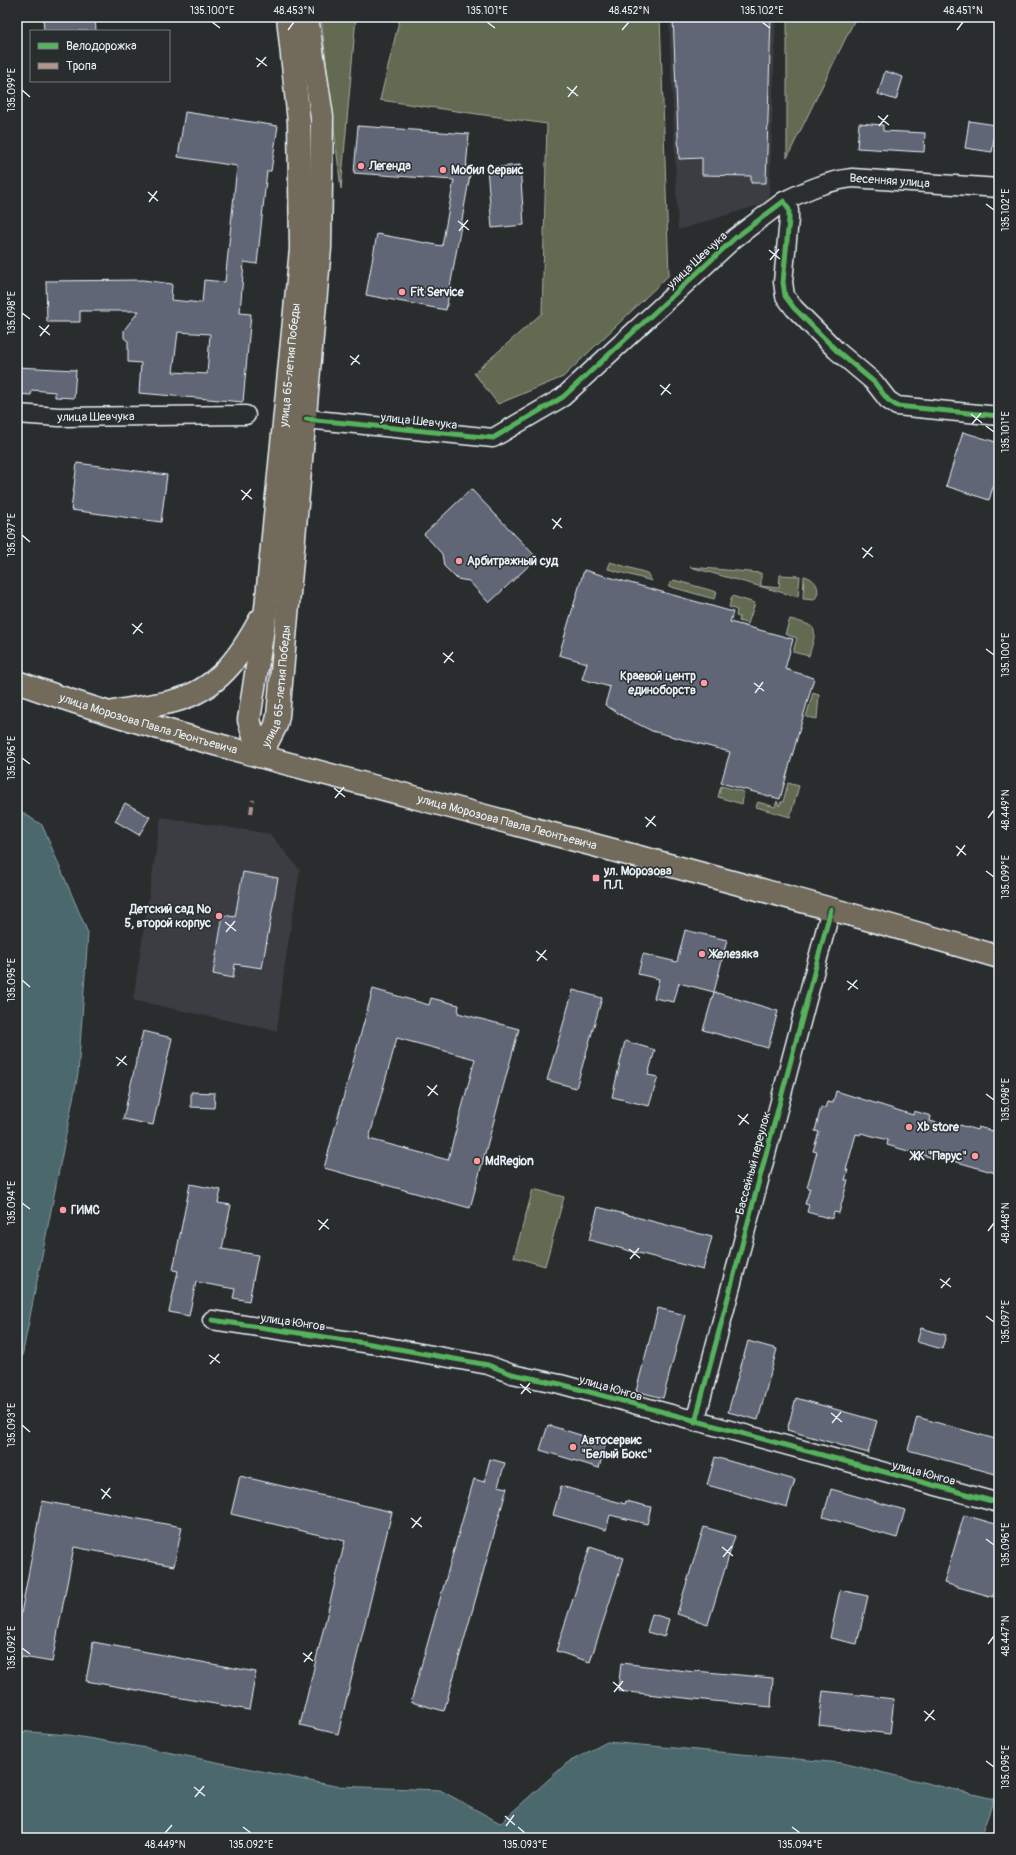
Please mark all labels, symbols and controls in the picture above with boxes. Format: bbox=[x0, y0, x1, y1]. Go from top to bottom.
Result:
text: 135.100°E bbox=[190, 5, 234, 17]
text: 48.453°N bbox=[274, 5, 315, 17]
text: 135.101°E bbox=[466, 5, 508, 17]
text: 48.452°N bbox=[609, 5, 650, 17]
text: 135.102°E bbox=[740, 5, 784, 17]
text: 48.451°N bbox=[943, 5, 983, 17]
legend bbox=[30, 30, 170, 82]
text: Велодорожка bbox=[66, 39, 137, 54]
text: Тропа bbox=[66, 59, 97, 74]
text: 135.099°E bbox=[6, 68, 18, 112]
place label: Легенда bbox=[368, 159, 411, 174]
marker: Легенда bbox=[356, 161, 366, 171]
place label: Мобил Сервис bbox=[451, 163, 524, 178]
marker: Мобил Сервис bbox=[438, 165, 448, 175]
street label: Весенняя улица bbox=[849, 171, 931, 191]
text: 135.102°E bbox=[1000, 188, 1012, 232]
street label: улица Шевчука bbox=[663, 228, 731, 293]
place label: Fit Service bbox=[410, 285, 465, 300]
marker: Fit Service bbox=[397, 287, 407, 297]
text: 135.098°E bbox=[6, 291, 18, 335]
street label: улица 65-летия Победы bbox=[277, 302, 304, 429]
street label: улица Шевчука bbox=[56, 409, 135, 425]
street label: улица Шевчука bbox=[379, 410, 458, 433]
text: 135.101°E bbox=[1000, 411, 1012, 453]
text: 135.097°E bbox=[6, 513, 18, 557]
place label: Арбитражный суд bbox=[467, 554, 559, 569]
marker: Арбитражный суд bbox=[454, 556, 464, 566]
street label: улица 65-летия Победы bbox=[258, 624, 294, 751]
text: 135.100°E bbox=[1000, 633, 1012, 677]
place label: Краевой центр единоборств bbox=[620, 669, 696, 698]
marker: Краевой центр единоборств bbox=[699, 678, 709, 688]
street label: улица Морозова Павла Леонтьевича bbox=[56, 690, 239, 758]
text: 135.096°E bbox=[6, 736, 18, 780]
text: 48.449°N bbox=[1000, 789, 1012, 830]
street label: улица Морозова Павла Леонтьевича bbox=[415, 791, 599, 854]
text: 135.099°E bbox=[1000, 855, 1012, 899]
place label: ул. Морозова П.Л. bbox=[603, 864, 672, 893]
marker: ул. Морозова П.Л. bbox=[591, 873, 601, 883]
place label: Детский сад № 5, второй корпус bbox=[124, 902, 211, 931]
marker: Детский сад № 5, второй корпус bbox=[214, 911, 224, 921]
place label: Железяка bbox=[708, 947, 759, 962]
marker: Железяка bbox=[697, 949, 707, 959]
text: 135.095°E bbox=[6, 958, 18, 1002]
text: 135.098°E bbox=[1000, 1078, 1012, 1122]
street label: Бассейный переулок bbox=[732, 1110, 774, 1216]
place label: Xb store bbox=[917, 1120, 960, 1135]
marker: Xb store bbox=[904, 1122, 914, 1132]
place label: ЖК "Парус" bbox=[909, 1149, 967, 1164]
marker: ЖК "Парус" bbox=[970, 1151, 980, 1161]
place label: MdRegion bbox=[485, 1154, 534, 1169]
marker: MdRegion bbox=[472, 1156, 482, 1166]
text: 135.094°E bbox=[6, 1181, 18, 1225]
text: 48.448°N bbox=[1000, 1202, 1012, 1243]
place label: ГИМС bbox=[71, 1203, 101, 1218]
marker: ГИМС bbox=[58, 1205, 68, 1215]
text: 135.097°E bbox=[1000, 1300, 1012, 1344]
street label: улица Юнгов bbox=[259, 1310, 326, 1334]
street label: улица Юнгов bbox=[576, 1372, 644, 1405]
text: 135.093°E bbox=[6, 1403, 18, 1447]
place label: Автосервис "Белый Бокс" bbox=[581, 1433, 652, 1462]
marker: Автосервис "Белый Бокс" bbox=[568, 1442, 578, 1452]
street label: улица Юнгов bbox=[889, 1458, 957, 1489]
text: 135.096°E bbox=[1000, 1523, 1012, 1567]
text: 48.447°N bbox=[1000, 1615, 1012, 1657]
text: 135.092°E bbox=[6, 1626, 18, 1670]
text: 135.095°E bbox=[1000, 1745, 1012, 1789]
text: 48.449°N bbox=[145, 1839, 186, 1851]
text: 135.092°E bbox=[229, 1839, 273, 1851]
text: 135.093°E bbox=[503, 1839, 547, 1851]
text: 135.094°E bbox=[778, 1839, 822, 1851]

